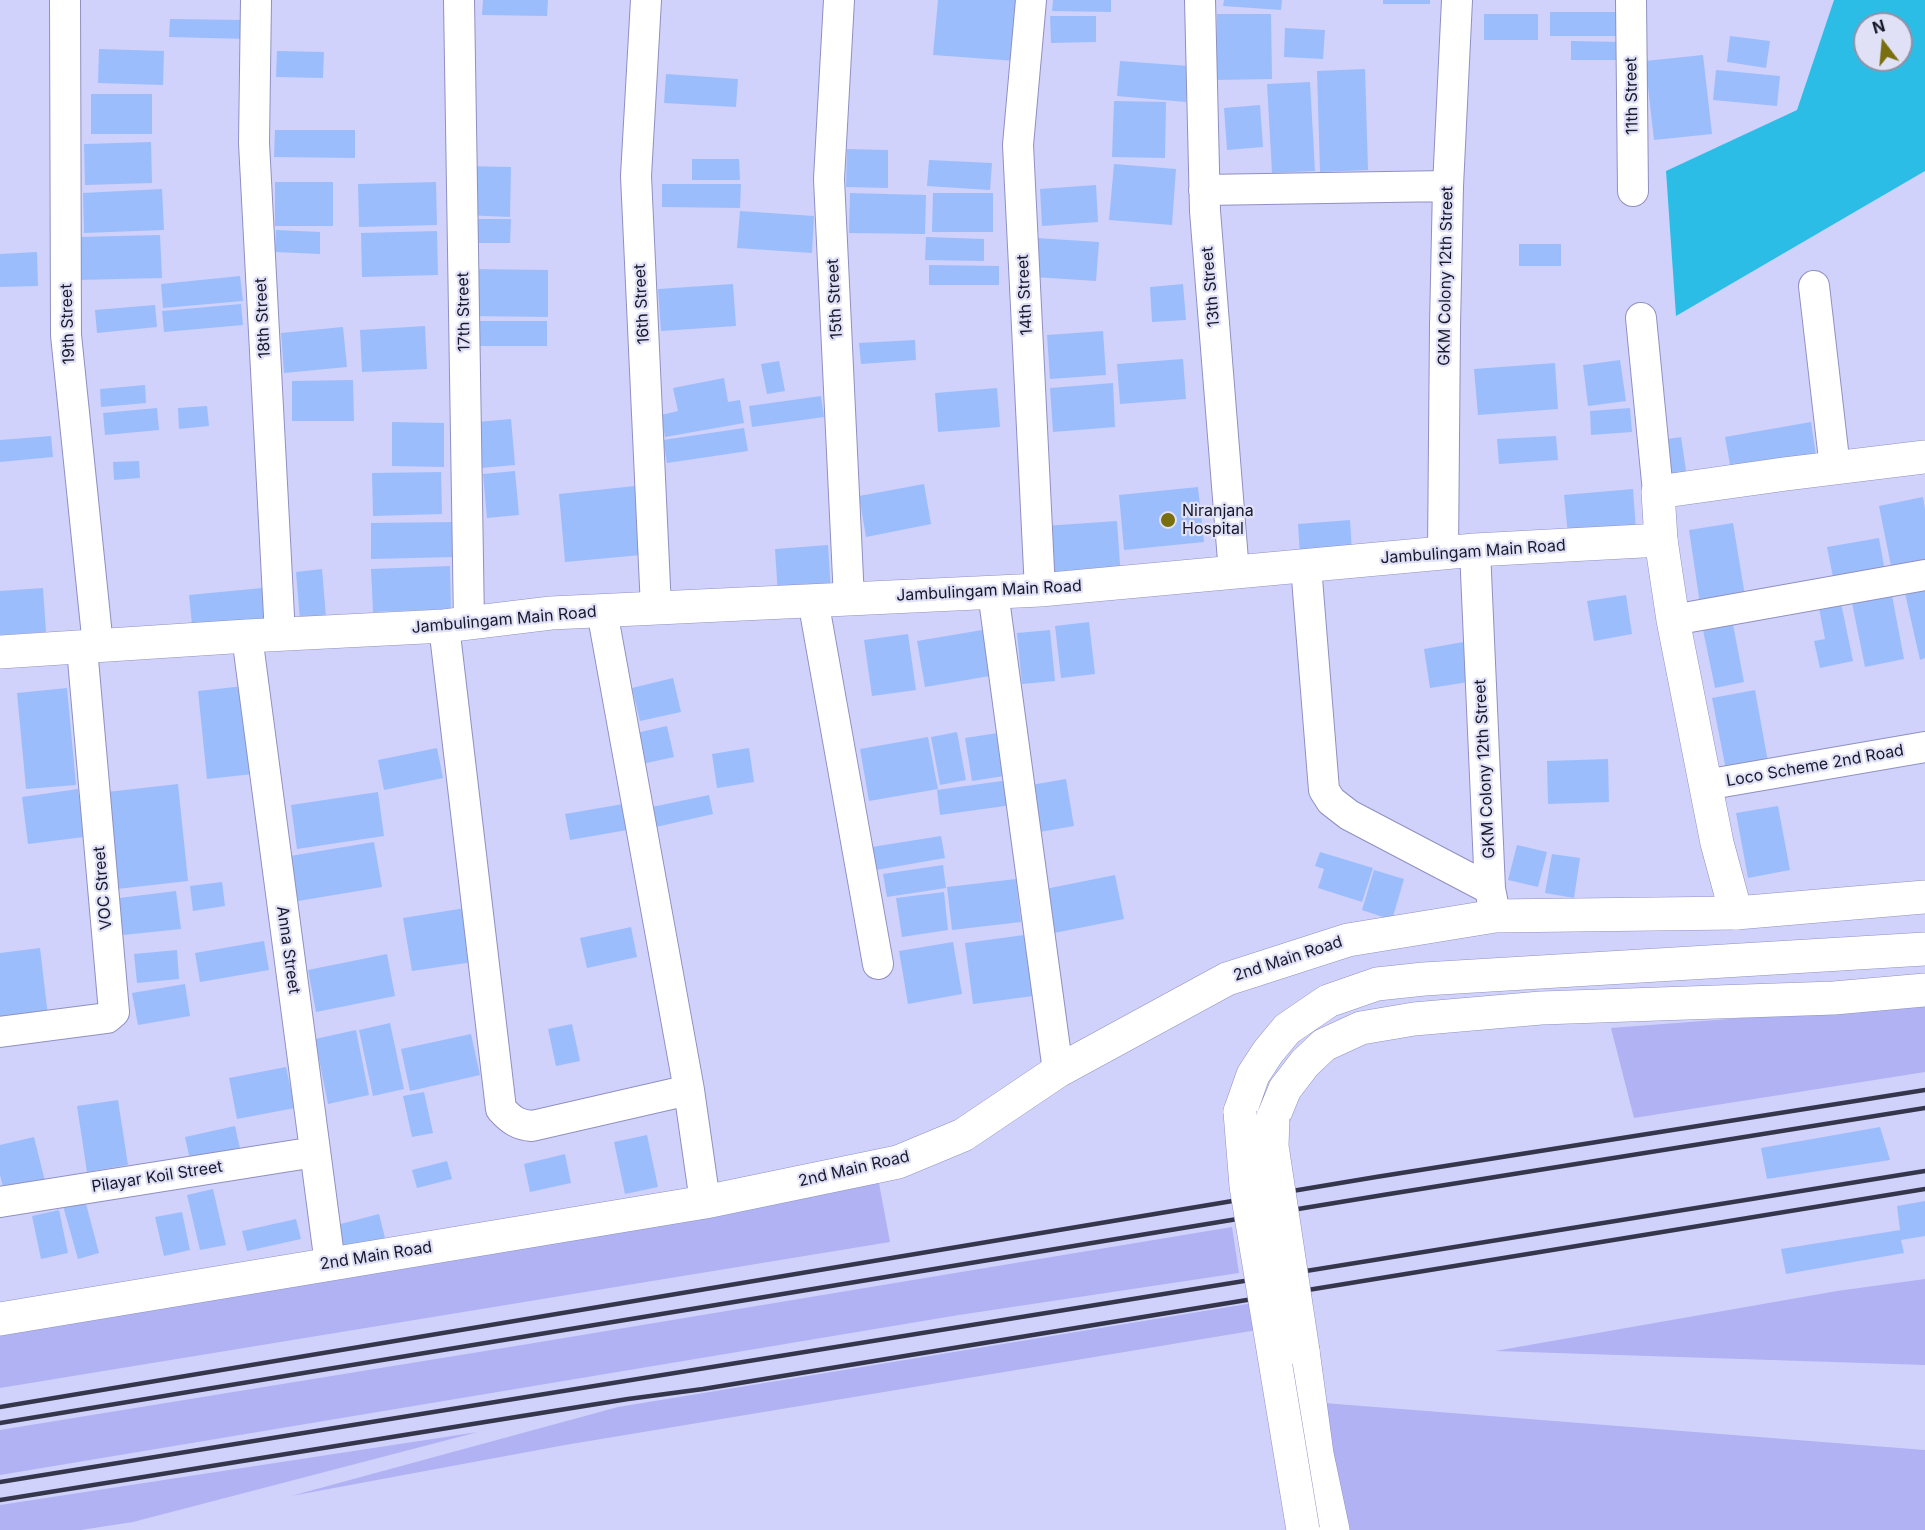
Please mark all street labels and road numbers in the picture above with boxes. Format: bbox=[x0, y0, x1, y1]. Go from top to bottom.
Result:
street label: 11th Street bbox=[1622, 57, 1642, 135]
street label: GKM Colony 12th Street bbox=[1435, 186, 1457, 366]
street label: 13th Street bbox=[1198, 246, 1224, 328]
street label: 14th Street bbox=[1013, 254, 1037, 336]
street label: 15th Street bbox=[823, 258, 847, 340]
street label: 16th Street bbox=[630, 263, 654, 345]
street label: 17th Street bbox=[454, 272, 474, 352]
street label: 18th Street bbox=[251, 277, 275, 359]
street label: 19th Street bbox=[57, 283, 79, 365]
street label: Jambulingam Main Road bbox=[1380, 536, 1566, 568]
street label: Jambulingam Main Road bbox=[896, 577, 1082, 605]
street label: Jambulingam Main Road bbox=[411, 602, 597, 638]
street label: GKM Colony 12th Street bbox=[1471, 679, 1499, 859]
street label: Loco Scheme 2nd Road bbox=[1725, 741, 1905, 791]
street label: VOC Street bbox=[90, 845, 116, 931]
street label: Anna Street bbox=[272, 905, 304, 995]
street label: 2nd Main Road bbox=[1231, 932, 1345, 986]
street label: 2nd Main Road bbox=[797, 1147, 911, 1191]
street label: Pilayar Koil Street bbox=[90, 1157, 224, 1197]
street label: 2nd Main Road bbox=[319, 1238, 433, 1274]

